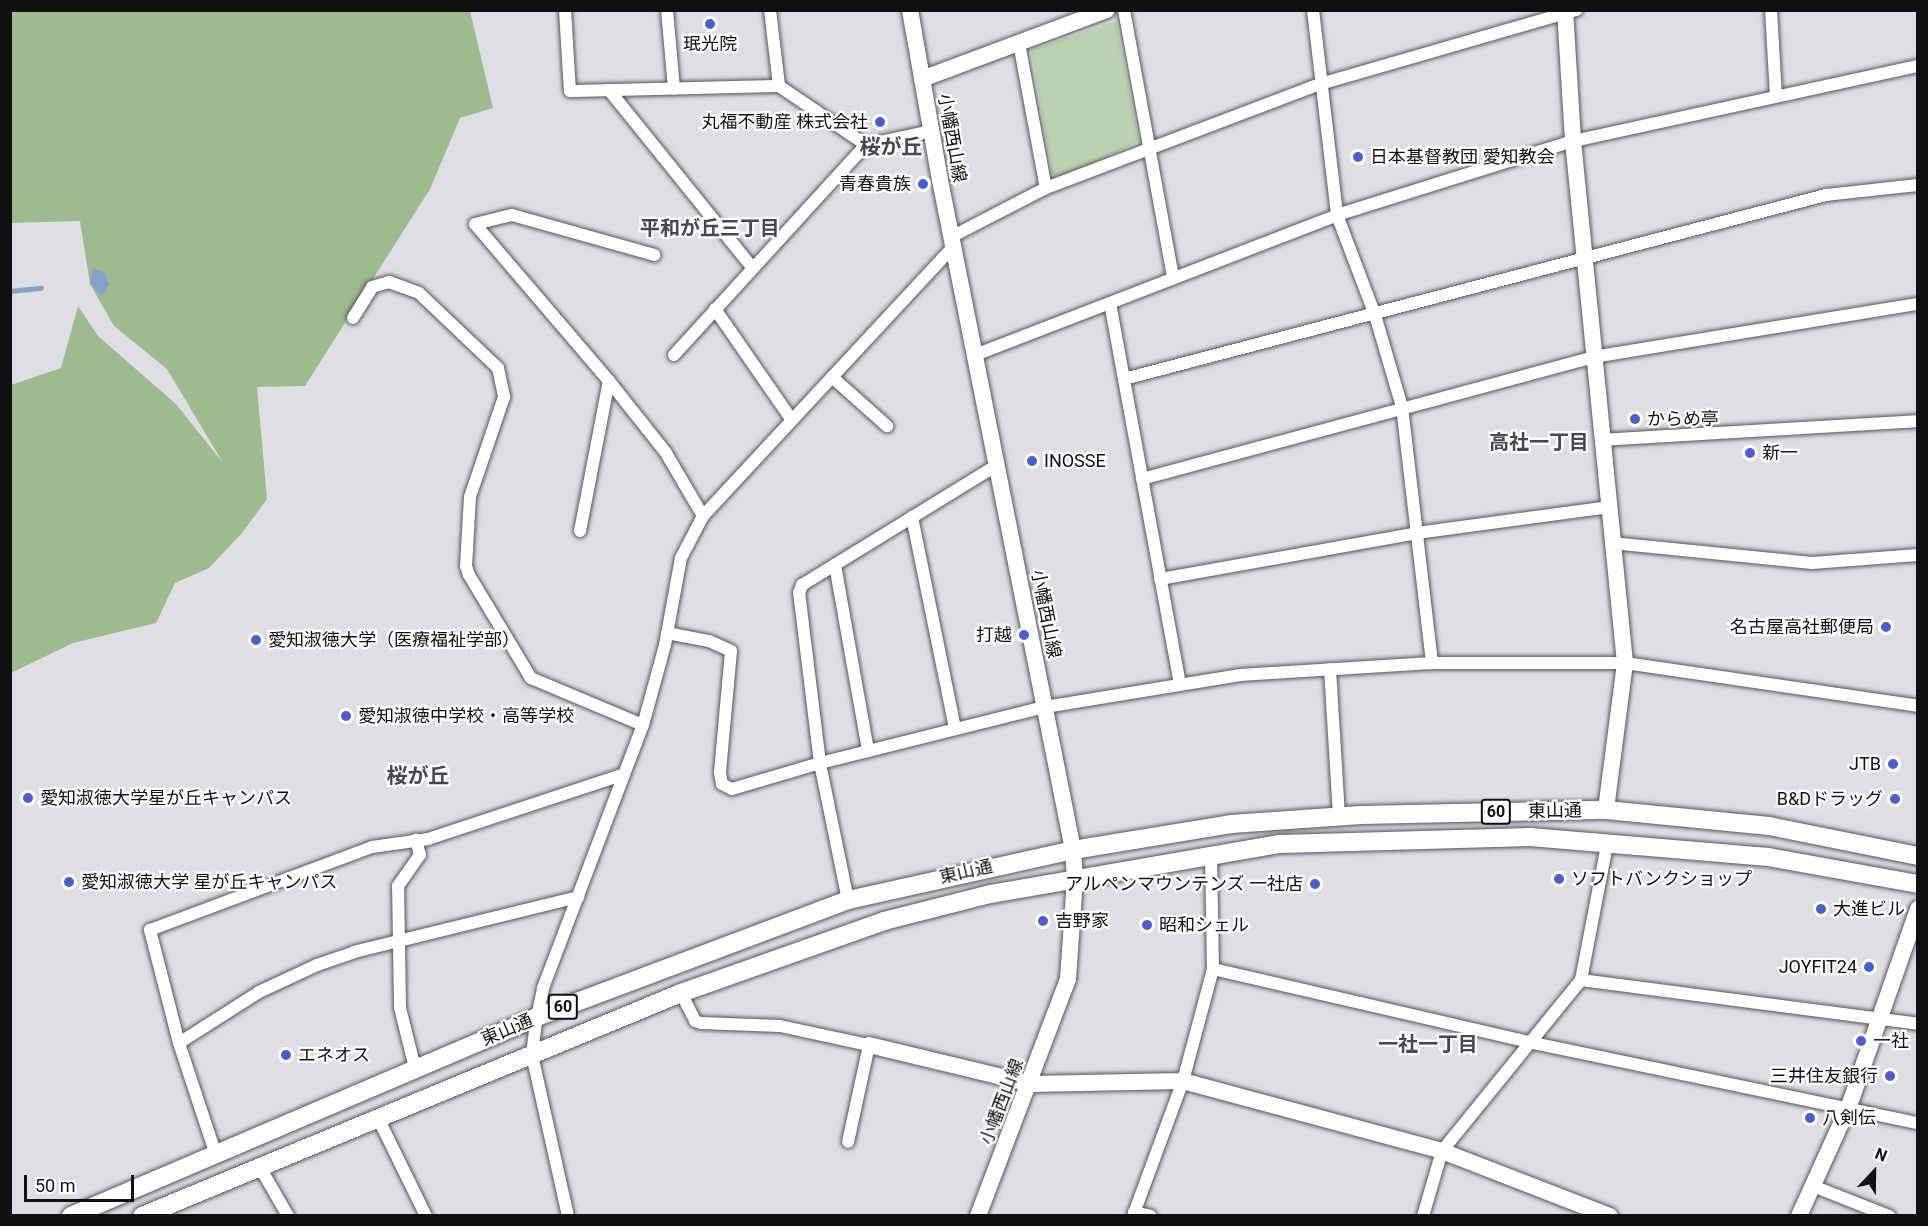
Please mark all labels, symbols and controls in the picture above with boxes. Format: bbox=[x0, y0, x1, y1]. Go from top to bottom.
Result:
marker: 珉光院 bbox=[703, 17, 717, 31]
place label: 珉光院 bbox=[683, 33, 737, 55]
street label: 小幡西山線 bbox=[934, 92, 970, 184]
place label: 丸福不動産 株式会社 bbox=[702, 111, 868, 133]
marker: 丸福不動産 株式会社 bbox=[873, 115, 887, 129]
district label: 桜が丘 bbox=[860, 134, 922, 160]
place label: 日本基督教団 愛知教会 bbox=[1370, 146, 1554, 168]
marker: 日本基督教団 愛知教会 bbox=[1351, 150, 1365, 164]
place label: 青春貴族 bbox=[839, 173, 911, 195]
marker: 青春貴族 bbox=[916, 177, 930, 191]
district label: 平和が丘三丁目 bbox=[640, 216, 780, 240]
place label: からめ亭 bbox=[1647, 408, 1719, 430]
marker: からめ亭 bbox=[1628, 412, 1642, 426]
district label: 高社一丁目 bbox=[1489, 430, 1589, 454]
place label: 新一 bbox=[1762, 442, 1798, 464]
marker: 新一 bbox=[1743, 446, 1757, 460]
place label: INOSSE bbox=[1044, 450, 1106, 472]
marker: INOSSE bbox=[1025, 454, 1039, 468]
street label: 小幡西山線 bbox=[1027, 568, 1065, 660]
place label: 名古屋高社郵便局 bbox=[1730, 616, 1874, 638]
marker: 名古屋高社郵便局 bbox=[1879, 620, 1893, 634]
place label: 打越 bbox=[976, 624, 1012, 646]
marker: 打越 bbox=[1017, 628, 1031, 642]
place label: 愛知淑徳大学（医療福祉学部） bbox=[268, 629, 520, 651]
marker: 愛知淑徳大学（医療福祉学部） bbox=[249, 633, 263, 647]
place label: 愛知淑徳中学校・高等学校 bbox=[358, 705, 574, 727]
marker: 愛知淑徳中学校・高等学校 bbox=[339, 709, 353, 723]
place label: JTB bbox=[1849, 753, 1881, 775]
marker: JTB bbox=[1886, 757, 1900, 771]
district label: 桜が丘 bbox=[387, 763, 449, 789]
place label: 愛知淑徳大学星が丘キャンパス bbox=[40, 787, 292, 809]
place label: B&Dドラッグ bbox=[1777, 788, 1883, 810]
marker: 愛知淑徳大学星が丘キャンパス bbox=[21, 791, 35, 805]
marker: B&Dドラッグ bbox=[1888, 792, 1902, 806]
road number: 60 bbox=[1480, 799, 1512, 825]
street label: 東山通 bbox=[1528, 800, 1582, 822]
street label: 東山通 bbox=[937, 855, 995, 889]
place label: ソフトバンクショップ bbox=[1571, 868, 1751, 890]
place label: 愛知淑徳大学 星が丘キャンパス bbox=[81, 871, 337, 893]
marker: ソフトバンクショップ bbox=[1552, 872, 1566, 886]
place label: アルペンマウンテンズ 一社店 bbox=[1065, 873, 1303, 895]
marker: 愛知淑徳大学 星が丘キャンパス bbox=[62, 875, 76, 889]
marker: アルペンマウンテンズ 一社店 bbox=[1308, 877, 1322, 891]
place label: 大進ビル bbox=[1833, 898, 1905, 920]
marker: 大進ビル bbox=[1814, 902, 1828, 916]
place label: 吉野家 bbox=[1055, 910, 1109, 932]
marker: 吉野家 bbox=[1036, 914, 1050, 928]
place label: 昭和シェル bbox=[1159, 914, 1249, 936]
marker: 昭和シェル bbox=[1140, 918, 1154, 932]
place label: JOYFIT24 bbox=[1779, 956, 1857, 978]
marker: JOYFIT24 bbox=[1862, 960, 1876, 974]
road number: 60 bbox=[546, 994, 580, 1020]
street label: 東山通 bbox=[478, 1010, 536, 1050]
place label: 一社 bbox=[1873, 1030, 1909, 1052]
district label: 一社一丁目 bbox=[1378, 1032, 1478, 1056]
marker: 一社 bbox=[1854, 1034, 1868, 1048]
place label: エネオス bbox=[298, 1044, 370, 1066]
marker: エネオス bbox=[279, 1048, 293, 1062]
street label: 小幡西山線 bbox=[976, 1056, 1028, 1148]
place label: 三井住友銀行 bbox=[1770, 1065, 1878, 1087]
marker: 三井住友銀行 bbox=[1883, 1069, 1897, 1083]
place label: 八剣伝 bbox=[1822, 1107, 1876, 1129]
marker: 八剣伝 bbox=[1803, 1111, 1817, 1125]
north arrow bbox=[1844, 1142, 1904, 1202]
text: N bbox=[1872, 1144, 1890, 1166]
scale bar bbox=[27, 1163, 136, 1201]
text: 50 m bbox=[35, 1175, 75, 1196]

